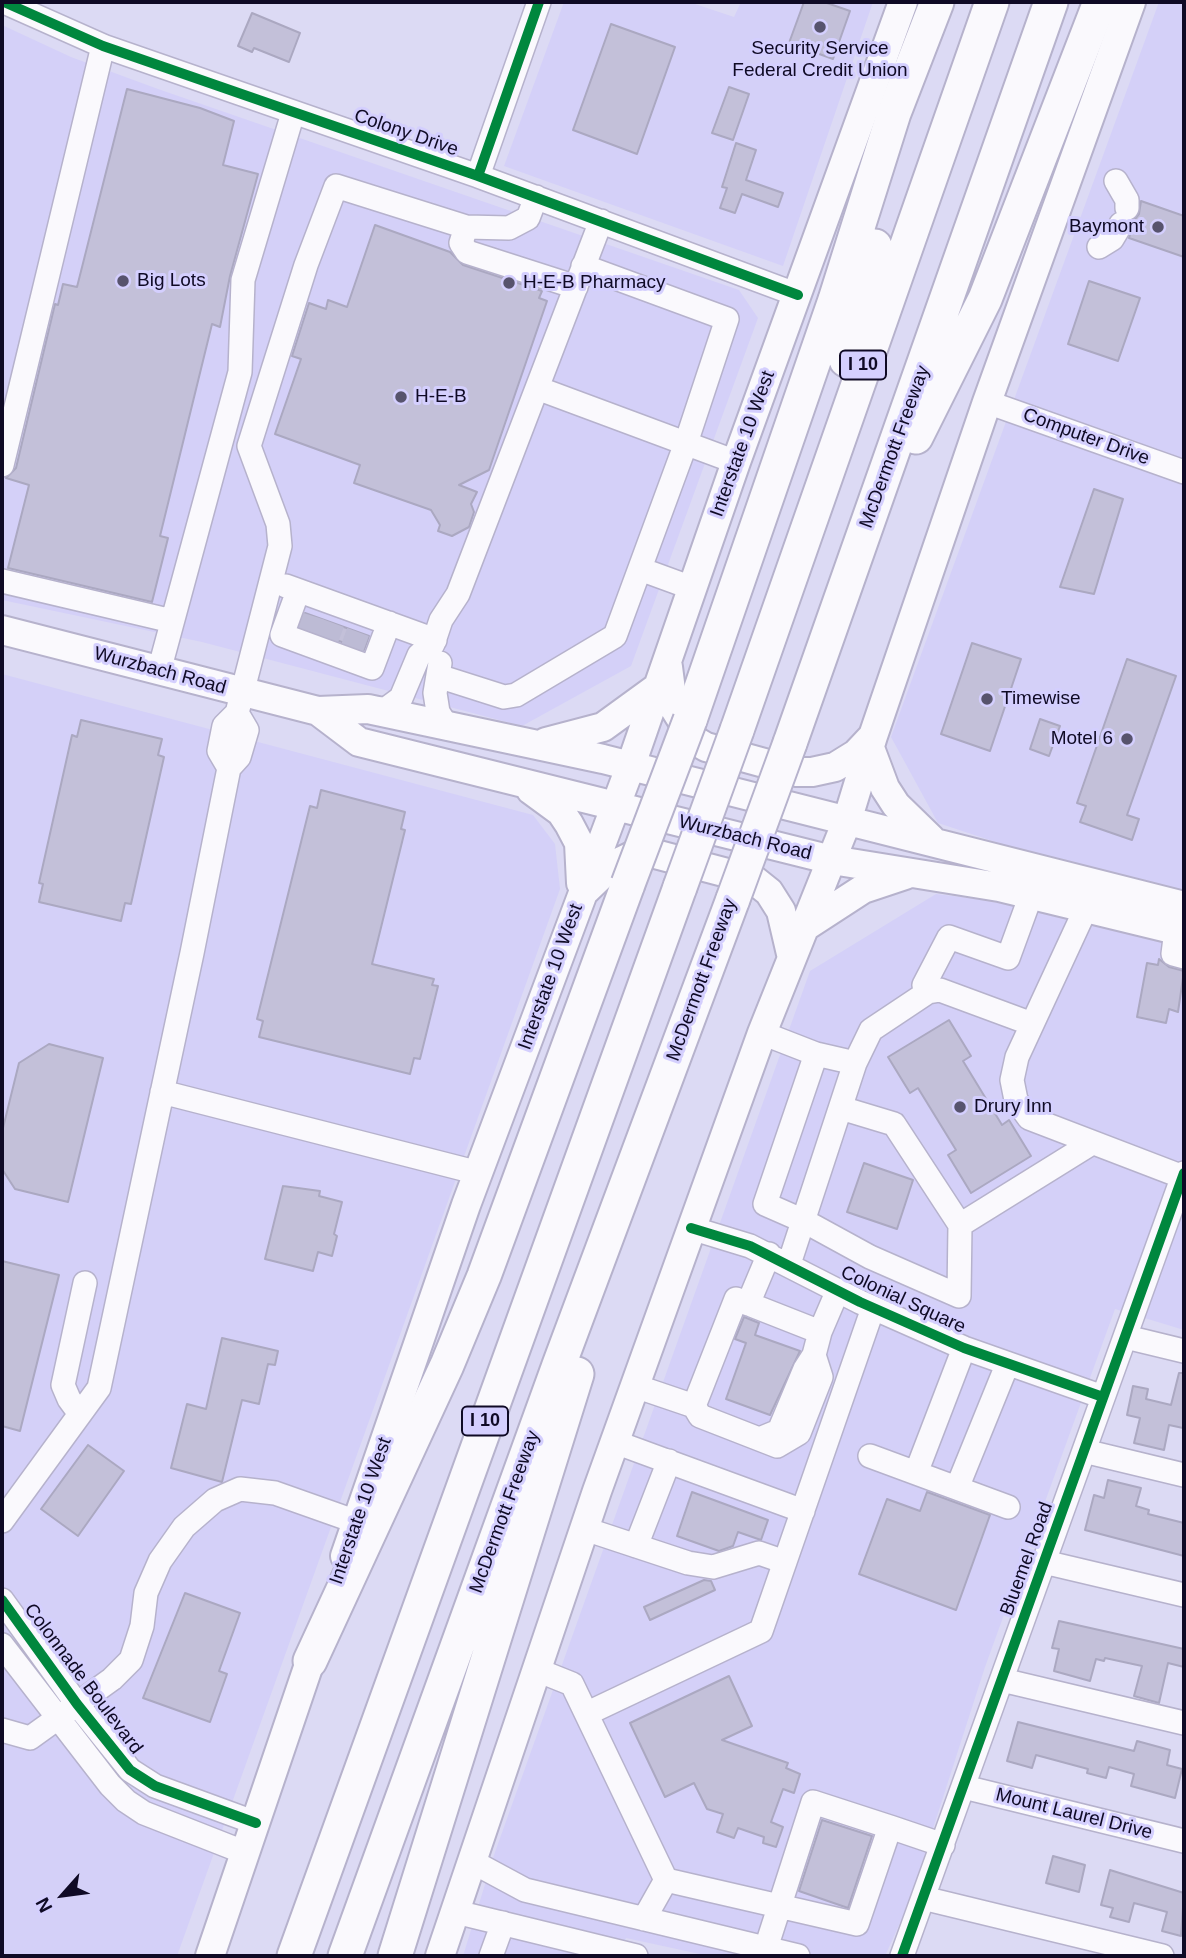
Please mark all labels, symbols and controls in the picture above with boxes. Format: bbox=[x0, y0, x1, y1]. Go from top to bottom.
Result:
marker: Security Service Federal Credit Union bbox=[812, 19, 828, 35]
place label: Security Service Federal Credit Union bbox=[732, 38, 908, 82]
street label: Colony Drive bbox=[351, 105, 461, 161]
place label: Baymont bbox=[1069, 216, 1144, 238]
marker: Baymont bbox=[1150, 219, 1166, 235]
place label: Big Lots bbox=[137, 270, 206, 292]
place label: H-E-B Pharmacy bbox=[523, 272, 666, 294]
marker: Big Lots bbox=[115, 273, 131, 289]
marker: H-E-B Pharmacy bbox=[501, 275, 517, 291]
road number: I 10 bbox=[840, 351, 886, 380]
street label: McDermott Freeway bbox=[855, 363, 935, 531]
street label: Interstate 10 West bbox=[706, 368, 780, 520]
place label: H-E-B bbox=[415, 386, 467, 408]
marker: H-E-B bbox=[393, 389, 409, 405]
street label: Computer Drive bbox=[1020, 404, 1152, 470]
street label: Wurzbach Road bbox=[91, 642, 229, 700]
place label: Timewise bbox=[1001, 688, 1081, 710]
marker: Timewise bbox=[979, 691, 995, 707]
place label: Motel 6 bbox=[1051, 728, 1113, 750]
marker: Motel 6 bbox=[1119, 731, 1135, 747]
street label: Wurzbach Road bbox=[676, 811, 814, 865]
street label: McDermott Freeway bbox=[662, 896, 742, 1064]
street label: Interstate 10 West bbox=[514, 901, 588, 1053]
place label: Drury Inn bbox=[974, 1096, 1052, 1118]
marker: Drury Inn bbox=[952, 1099, 968, 1115]
street label: Colonial Square bbox=[837, 1261, 969, 1339]
road number: I 10 bbox=[462, 1406, 508, 1436]
street label: McDermott Freeway bbox=[465, 1428, 545, 1596]
street label: Interstate 10 West bbox=[325, 1435, 397, 1587]
street label: Bluemel Road bbox=[996, 1499, 1058, 1619]
street label: Colonnade Boulevard bbox=[19, 1599, 147, 1759]
street label: Mount Laurel Drive bbox=[993, 1784, 1155, 1844]
north arrow bbox=[28, 1860, 98, 1930]
text: N bbox=[32, 1894, 57, 1916]

